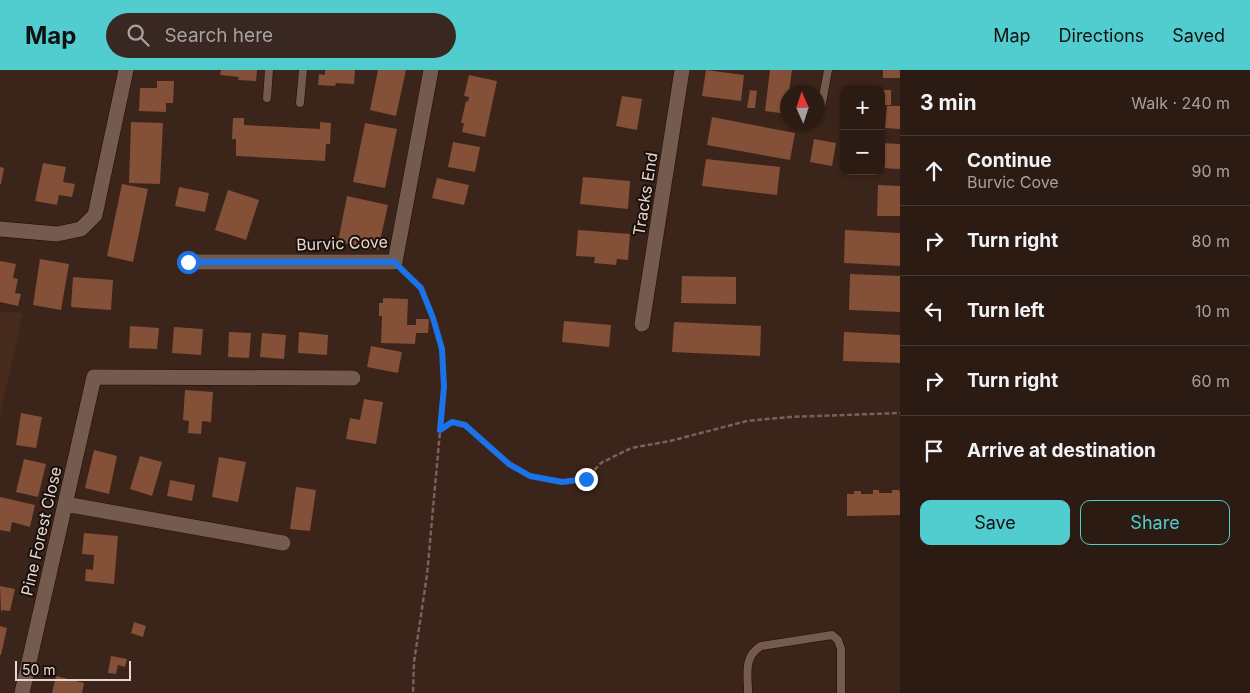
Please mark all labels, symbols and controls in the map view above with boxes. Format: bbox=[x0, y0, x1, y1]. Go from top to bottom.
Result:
search box bbox=[106, 13, 456, 58]
text: Map bbox=[25, 21, 76, 50]
icon: search bbox=[124, 21, 152, 49]
text: Search here bbox=[164, 24, 273, 47]
text: Map bbox=[993, 25, 1031, 46]
text: Directions bbox=[1059, 25, 1144, 46]
text: Saved bbox=[1172, 25, 1225, 46]
north arrow bbox=[780, 85, 825, 130]
map controls bbox=[840, 85, 885, 175]
button: + bbox=[840, 85, 885, 130]
text: 3 min bbox=[920, 90, 976, 115]
text: Walk · 240 m bbox=[1131, 93, 1230, 113]
button: − bbox=[840, 130, 885, 175]
text: Continue bbox=[967, 149, 1052, 172]
street label: Tracks End bbox=[629, 151, 661, 237]
icon: ahead bbox=[920, 157, 948, 185]
text: 90 m bbox=[1191, 161, 1230, 181]
text: Burvic Cove bbox=[967, 172, 1059, 192]
icon: right bbox=[920, 227, 948, 255]
text: Turn right bbox=[967, 229, 1058, 252]
street label: Burvic Cove bbox=[296, 231, 388, 255]
text: 80 m bbox=[1191, 231, 1230, 251]
route start bbox=[177, 251, 200, 274]
icon: left bbox=[920, 297, 948, 325]
text: Turn left bbox=[967, 299, 1045, 322]
text: 10 m bbox=[1195, 301, 1230, 321]
icon: right bbox=[920, 367, 948, 395]
text: Turn right bbox=[967, 369, 1058, 392]
text: 60 m bbox=[1191, 371, 1230, 391]
icon: arrive bbox=[920, 437, 948, 465]
text: Arrive at destination bbox=[967, 439, 1156, 462]
street label: Pine Forest Close bbox=[16, 464, 66, 598]
route end bbox=[575, 468, 598, 491]
button: Save bbox=[920, 500, 1070, 545]
button: Share bbox=[1080, 500, 1230, 545]
scale bar bbox=[15, 658, 131, 681]
text: 50 m bbox=[22, 661, 56, 678]

